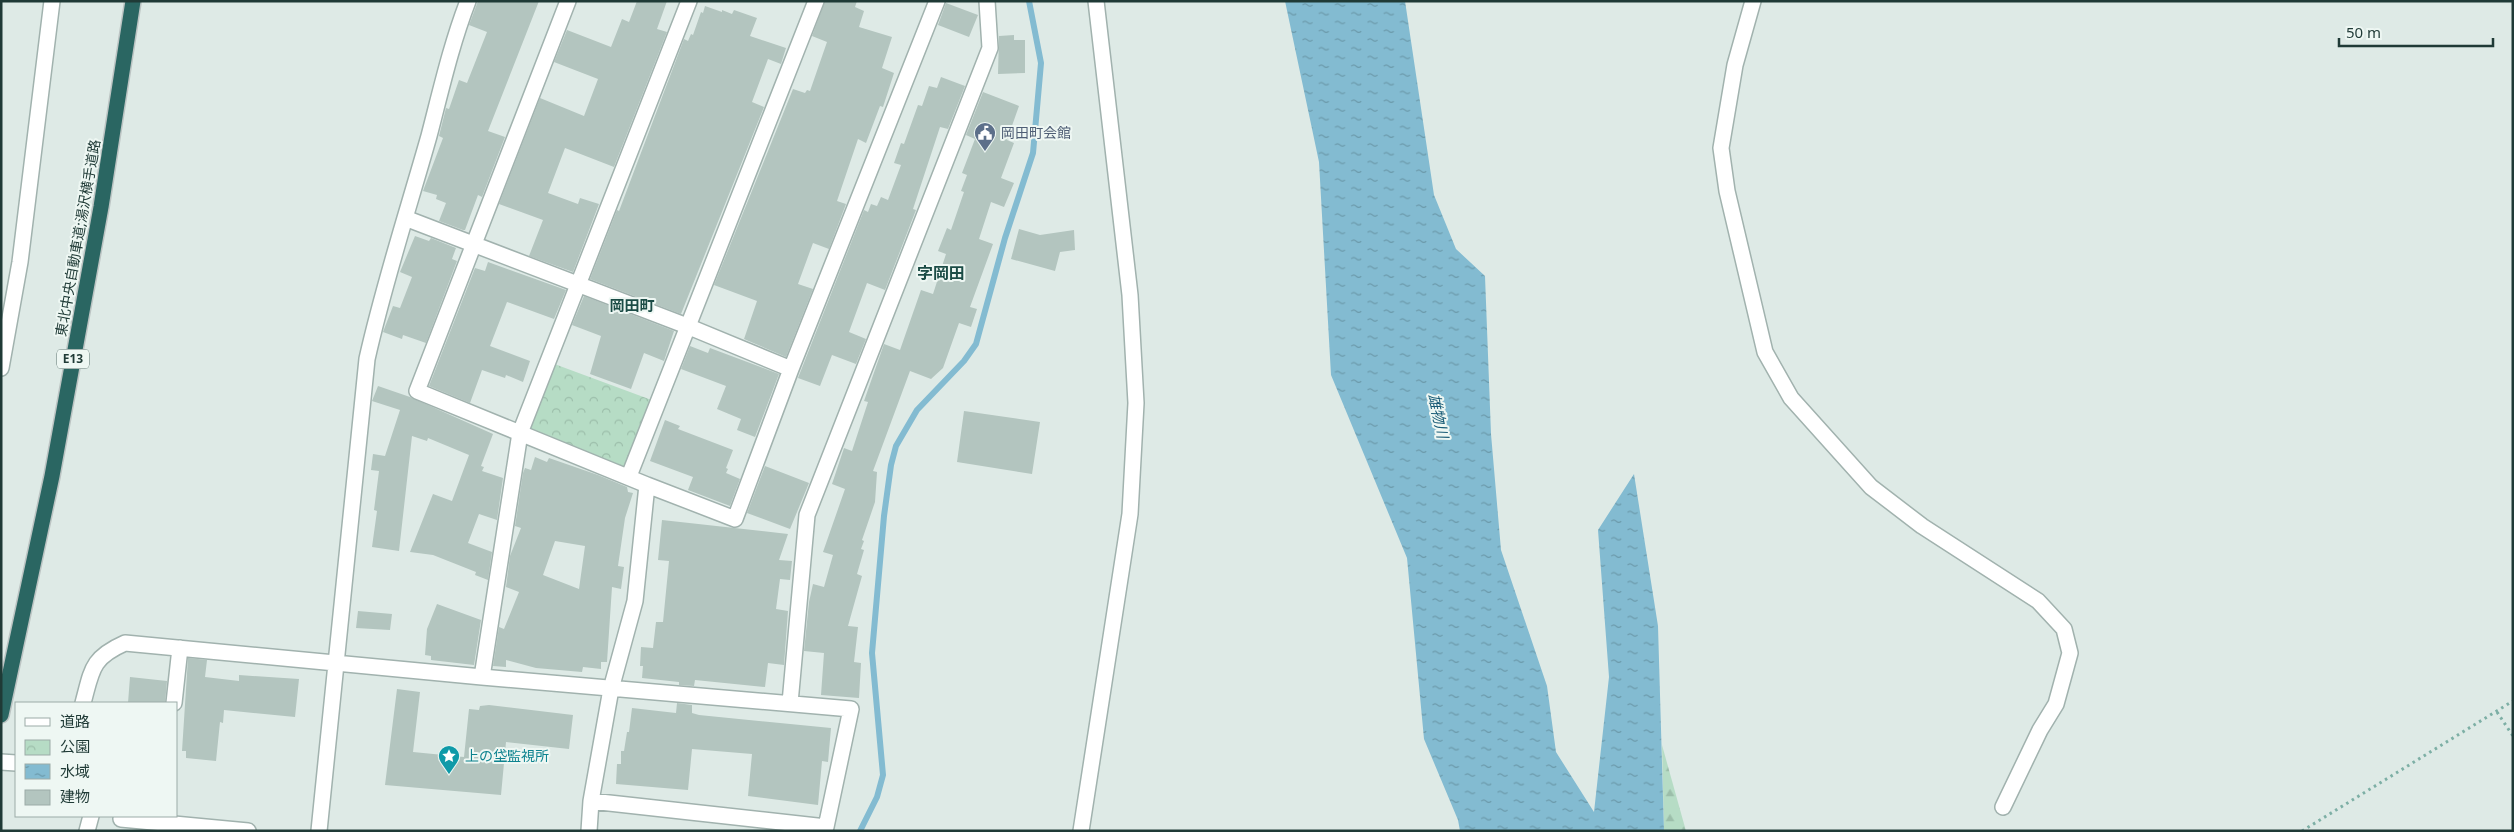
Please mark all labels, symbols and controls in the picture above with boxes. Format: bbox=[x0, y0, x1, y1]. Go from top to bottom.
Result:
scale bar bbox=[2339, 15, 2493, 47]
text: 50 m bbox=[2346, 22, 2381, 42]
public building icon: 岡田町会館 bbox=[973, 121, 997, 152]
place label: 岡田町会館 bbox=[1001, 123, 1071, 142]
street label: 東北中央自動車道;湯沢横手道路 bbox=[51, 138, 104, 338]
district label: 字岡田 bbox=[917, 262, 965, 284]
district label: 岡田町 bbox=[609, 295, 655, 315]
road number: E13 bbox=[57, 349, 89, 368]
water label: 雄物川 bbox=[1425, 392, 1454, 442]
legend bbox=[15, 702, 178, 817]
text: 道路 bbox=[60, 711, 90, 731]
text: 公園 bbox=[60, 736, 90, 756]
place icon: 上の垈監視所 bbox=[437, 744, 461, 775]
place label: 上の垈監視所 bbox=[465, 746, 549, 765]
text: 水域 bbox=[60, 761, 90, 781]
text: 建物 bbox=[60, 786, 90, 806]

